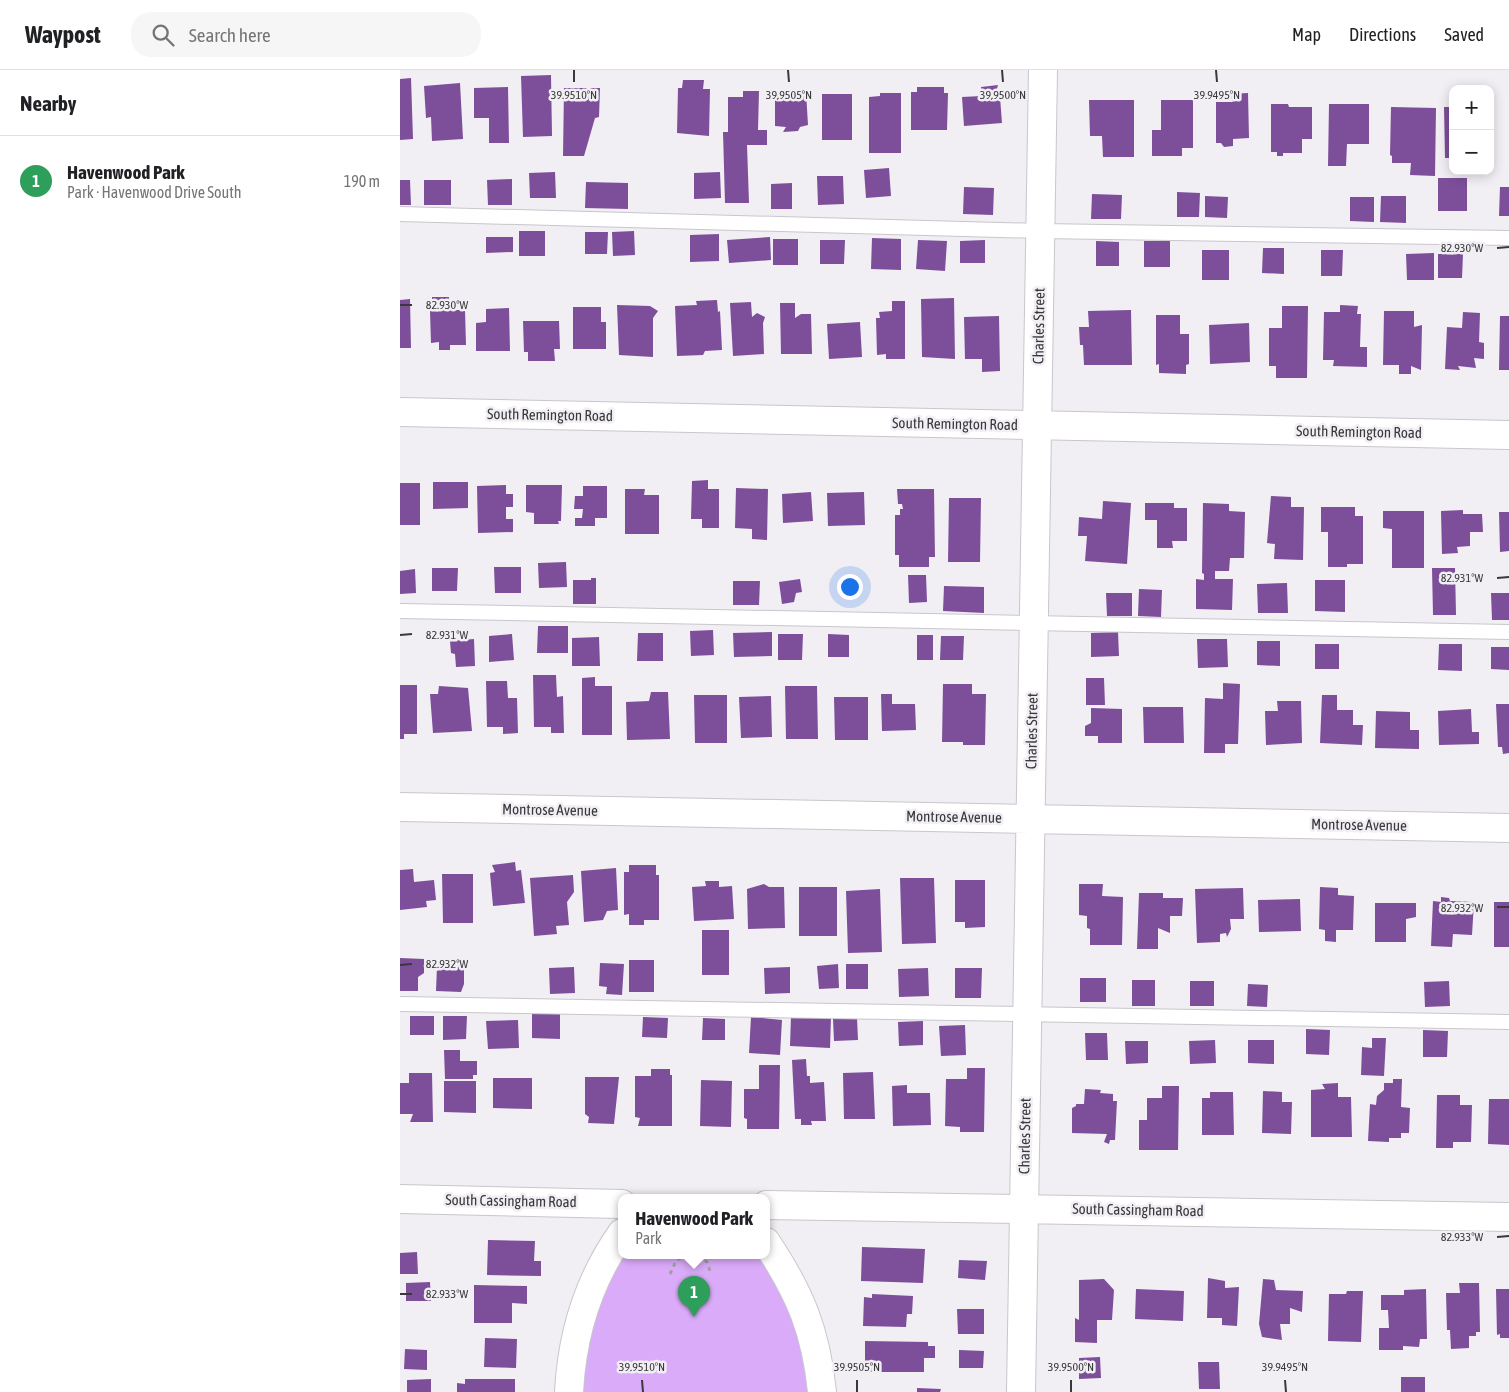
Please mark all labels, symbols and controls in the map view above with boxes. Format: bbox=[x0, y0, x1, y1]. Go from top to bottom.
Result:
search box bbox=[131, 12, 481, 57]
text: Waypost bbox=[25, 21, 101, 48]
icon: search bbox=[149, 21, 177, 49]
text: Search here bbox=[189, 24, 271, 46]
text: Map bbox=[1292, 24, 1321, 45]
text: Directions bbox=[1349, 24, 1416, 45]
text: Saved bbox=[1444, 24, 1484, 45]
map controls bbox=[1449, 85, 1494, 175]
button: + bbox=[1449, 85, 1494, 130]
text: 39.9510°N bbox=[551, 88, 597, 102]
text: 39.9505°N bbox=[766, 88, 812, 102]
text: 39.9500°N bbox=[980, 88, 1026, 102]
text: 39.9495°N bbox=[1194, 88, 1240, 102]
text: Nearby bbox=[20, 91, 76, 115]
button: − bbox=[1449, 130, 1494, 175]
text: Havenwood Park bbox=[67, 161, 185, 183]
text: 1 bbox=[32, 172, 40, 190]
text: 190 m bbox=[344, 172, 380, 190]
text: Park · Havenwood Drive South bbox=[67, 183, 242, 201]
text: 82.930°W bbox=[1441, 241, 1483, 255]
street label: Charles Street bbox=[1029, 288, 1048, 364]
text: 82.930°W bbox=[426, 298, 468, 312]
street label: South Remington Road bbox=[487, 405, 613, 424]
street label: South Remington Road bbox=[892, 414, 1018, 433]
street label: South Remington Road bbox=[1296, 422, 1422, 441]
text: 82.931°W bbox=[1441, 571, 1483, 585]
your location bbox=[837, 574, 863, 600]
text: 82.931°W bbox=[426, 628, 468, 642]
street label: Charles Street bbox=[1022, 693, 1041, 769]
street label: Montrose Avenue bbox=[502, 800, 598, 819]
street label: Montrose Avenue bbox=[906, 807, 1002, 826]
street label: Montrose Avenue bbox=[1311, 815, 1407, 834]
text: 82.932°W bbox=[1441, 901, 1483, 915]
text: 82.932°W bbox=[426, 957, 468, 971]
street label: Charles Street bbox=[1015, 1098, 1034, 1174]
street label: South Cassingham Road bbox=[445, 1191, 577, 1210]
popup bbox=[618, 1194, 770, 1259]
street label: South Cassingham Road bbox=[1072, 1200, 1204, 1219]
text: Havenwood Park bbox=[635, 1207, 753, 1229]
text: Park bbox=[635, 1229, 662, 1247]
text: 82.933°W bbox=[1441, 1230, 1483, 1244]
pin: 1 bbox=[678, 1276, 710, 1317]
text: 82.933°W bbox=[426, 1287, 468, 1301]
text: 39.9510°N bbox=[619, 1360, 665, 1374]
text: 39.9505°N bbox=[834, 1360, 880, 1374]
text: 39.9500°N bbox=[1048, 1360, 1094, 1374]
text: 39.9495°N bbox=[1262, 1360, 1308, 1374]

